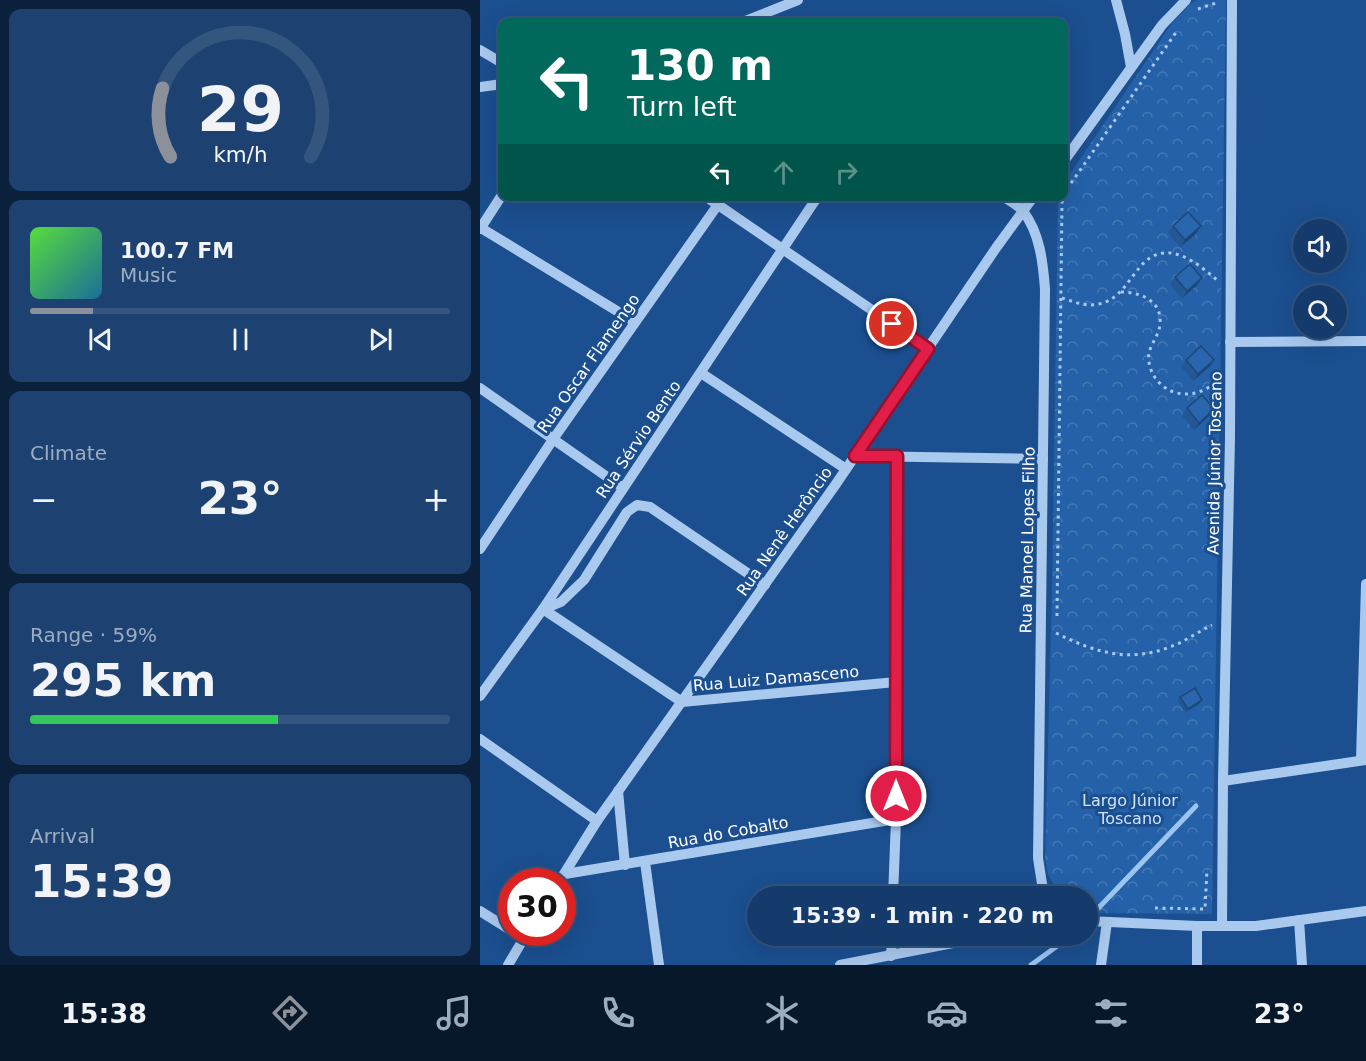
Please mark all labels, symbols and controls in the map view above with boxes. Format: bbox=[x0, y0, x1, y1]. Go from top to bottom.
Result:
text: 130 m bbox=[627, 41, 773, 90]
icon: left bbox=[528, 42, 606, 120]
text: 29 bbox=[197, 73, 283, 146]
text: Turn left bbox=[627, 91, 737, 122]
text: km/h bbox=[213, 142, 267, 167]
icon: left bbox=[704, 156, 737, 189]
icon: ahead bbox=[767, 156, 800, 189]
icon: right bbox=[830, 156, 863, 189]
map controls bbox=[1293, 219, 1347, 339]
button: sound bbox=[1293, 219, 1347, 273]
text: 100.7 FM bbox=[120, 238, 234, 263]
text: Music bbox=[120, 263, 177, 287]
button: search bbox=[1293, 285, 1347, 339]
street label: Rua Oscar Flamengo bbox=[533, 290, 644, 437]
pin bbox=[866, 298, 917, 349]
icon: arrive bbox=[875, 307, 908, 340]
icon: previous bbox=[84, 323, 117, 356]
icon: pause bbox=[224, 323, 257, 356]
icon: next bbox=[364, 323, 397, 356]
street label: Avenida Júnior Toscano bbox=[1203, 371, 1226, 555]
street label: Rua Sérvio Bento bbox=[592, 377, 685, 502]
text: Climate bbox=[30, 441, 107, 465]
street label: Rua Manoel Lopes Filho bbox=[1016, 446, 1039, 634]
street label: Rua Nenê Herôncio bbox=[733, 463, 836, 600]
text: 23° bbox=[197, 472, 283, 525]
text: − bbox=[30, 480, 58, 519]
text: + bbox=[422, 480, 450, 519]
text: Range · 59% bbox=[30, 623, 157, 647]
text: 295 km bbox=[30, 654, 216, 707]
street label: Rua Luiz Damasceno bbox=[692, 662, 860, 695]
position arrow bbox=[864, 764, 928, 828]
park label: Largo Júnior Toscano bbox=[1082, 791, 1178, 828]
street label: Rua do Cobalto bbox=[666, 813, 790, 852]
text: Arrival bbox=[30, 824, 95, 848]
text: 15:39 bbox=[30, 855, 173, 908]
speed limit sign: 30 bbox=[498, 868, 576, 946]
text: 15:39 · 1 min · 220 m bbox=[791, 903, 1054, 928]
icon: directions bbox=[269, 992, 311, 1034]
icon: music bbox=[433, 992, 475, 1034]
icon: phone bbox=[597, 992, 639, 1034]
icon: climate bbox=[761, 992, 803, 1034]
icon: car bbox=[926, 992, 968, 1034]
icon: filters bbox=[1090, 992, 1132, 1034]
text: 15:38 bbox=[61, 998, 147, 1029]
text: 23° bbox=[1254, 998, 1305, 1029]

